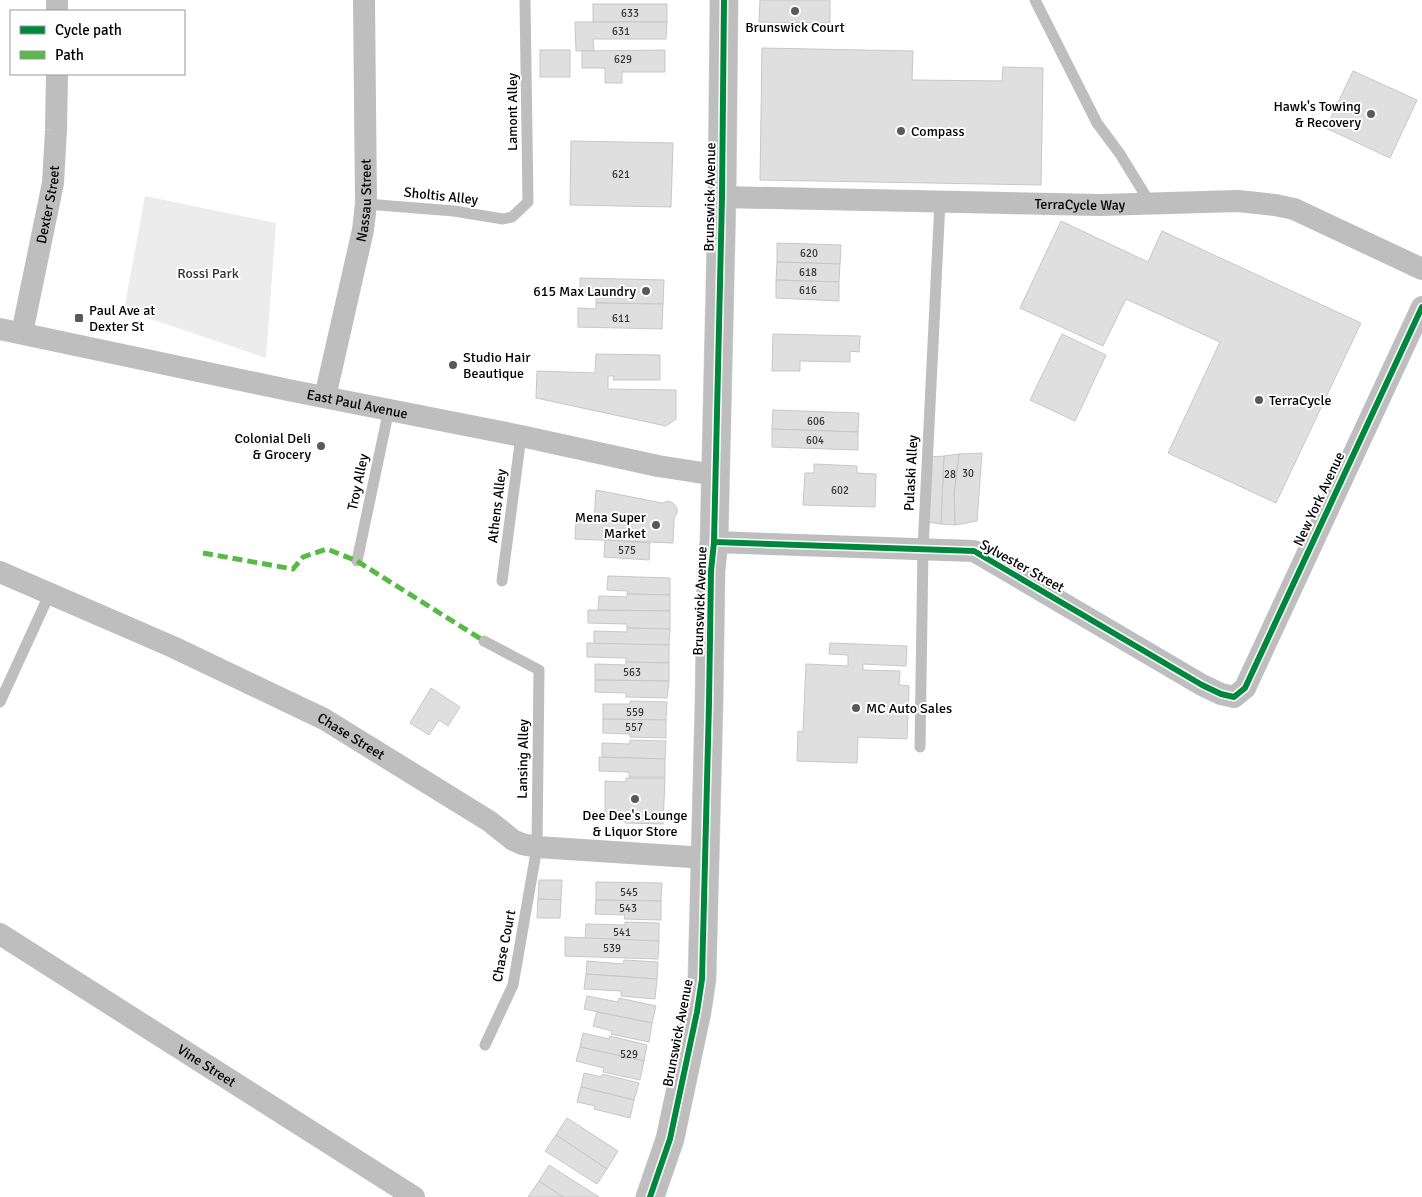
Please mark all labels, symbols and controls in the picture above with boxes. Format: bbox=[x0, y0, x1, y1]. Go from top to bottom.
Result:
marker: Brunswick Court bbox=[789, 5, 801, 17]
house number: 633 bbox=[621, 7, 639, 20]
legend bbox=[10, 10, 185, 75]
place label: Brunswick Court bbox=[745, 19, 845, 36]
text: Cycle path bbox=[55, 21, 122, 39]
house number: 631 bbox=[612, 25, 630, 38]
text: Path bbox=[55, 46, 84, 64]
house number: 629 bbox=[614, 53, 632, 66]
street label: Lamont Alley bbox=[504, 73, 521, 151]
place label: Hawk's Towing & Recovery bbox=[1273, 98, 1361, 131]
marker: Hawk's Towing & Recovery bbox=[1365, 108, 1377, 120]
place label: Compass bbox=[911, 123, 965, 140]
marker: Compass bbox=[895, 125, 907, 137]
street label: Brunswick Avenue bbox=[701, 142, 719, 252]
street label: Nassau Street bbox=[352, 159, 375, 243]
street label: Dexter Street bbox=[32, 165, 62, 245]
house number: 621 bbox=[612, 168, 630, 181]
street label: Sholtis Alley bbox=[403, 184, 479, 208]
street label: TerraCycle Way bbox=[1035, 195, 1126, 214]
house number: 620 bbox=[800, 247, 818, 260]
park label: Rossi Park bbox=[177, 265, 239, 282]
house number: 618 bbox=[799, 266, 817, 279]
place label: 615 Max Laundry bbox=[533, 283, 636, 300]
house number: 616 bbox=[799, 284, 817, 297]
marker: 615 Max Laundry bbox=[640, 285, 652, 297]
place label: Paul Ave at Dexter St bbox=[89, 302, 155, 335]
marker: Paul Ave at Dexter St bbox=[73, 312, 85, 324]
house number: 611 bbox=[612, 312, 630, 325]
place label: Studio Hair Beautique bbox=[463, 349, 531, 382]
marker: Studio Hair Beautique bbox=[447, 359, 459, 371]
street label: East Paul Avenue bbox=[305, 385, 409, 422]
place label: TerraCycle bbox=[1269, 392, 1331, 409]
marker: TerraCycle bbox=[1253, 394, 1265, 406]
house number: 606 bbox=[807, 415, 825, 428]
place label: Colonial Deli & Grocery bbox=[234, 430, 311, 463]
house number: 604 bbox=[806, 434, 824, 447]
street label: Pulaski Alley bbox=[901, 434, 922, 512]
marker: Colonial Deli & Grocery bbox=[315, 440, 327, 452]
street label: New York Avenue bbox=[1290, 449, 1348, 549]
street label: Troy Alley bbox=[344, 452, 372, 512]
house number: 30 bbox=[962, 467, 974, 480]
street label: Athens Alley bbox=[484, 468, 510, 544]
house number: 28 bbox=[944, 468, 956, 481]
house number: 602 bbox=[831, 484, 849, 497]
place label: Mena Super Market bbox=[575, 509, 647, 542]
marker: Mena Super Market bbox=[650, 519, 662, 531]
street label: Sylvester Street bbox=[977, 536, 1067, 596]
house number: 575 bbox=[618, 544, 636, 557]
street label: Brunswick Avenue bbox=[690, 546, 710, 656]
house number: 563 bbox=[623, 666, 641, 679]
place label: MC Auto Sales bbox=[866, 700, 952, 717]
marker: MC Auto Sales bbox=[850, 702, 862, 714]
house number: 559 bbox=[626, 706, 644, 719]
street label: Chase Street bbox=[315, 709, 388, 763]
street label: Lansing Alley bbox=[514, 719, 532, 799]
house number: 557 bbox=[625, 721, 643, 734]
marker: Dee Dee's Lounge & Liquor Store bbox=[629, 793, 641, 805]
place label: Dee Dee's Lounge & Liquor Store bbox=[582, 807, 688, 840]
house number: 545 bbox=[620, 886, 638, 899]
house number: 543 bbox=[619, 902, 637, 915]
street label: Chase Court bbox=[489, 908, 519, 983]
house number: 541 bbox=[613, 926, 631, 939]
house number: 539 bbox=[603, 942, 621, 955]
street label: Brunswick Avenue bbox=[659, 978, 697, 1088]
street label: Vine Street bbox=[174, 1040, 239, 1090]
house number: 529 bbox=[620, 1048, 638, 1061]

